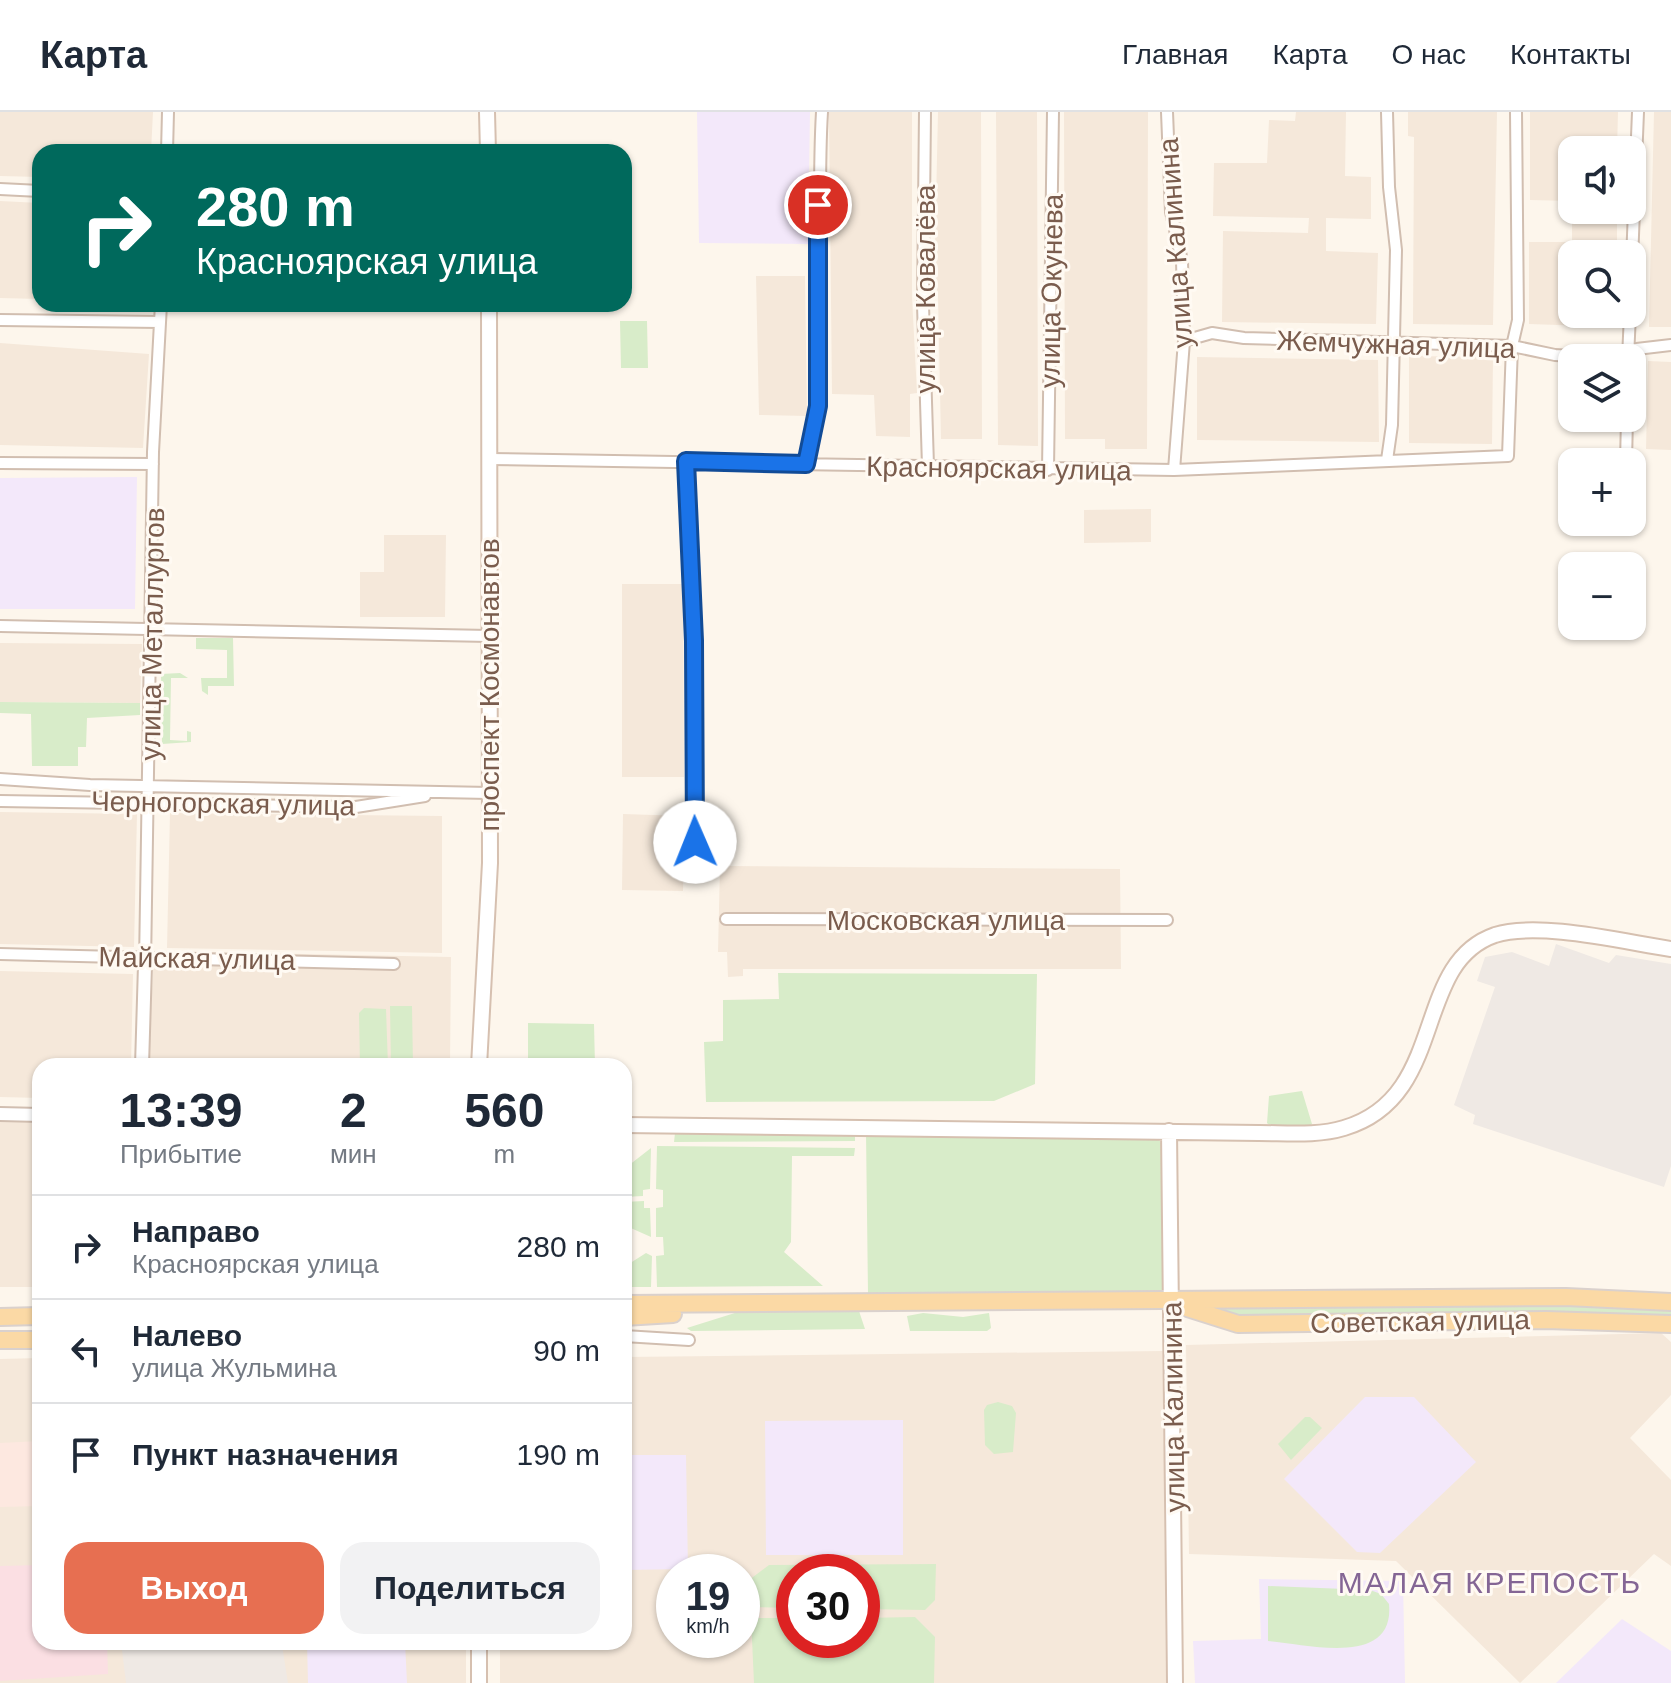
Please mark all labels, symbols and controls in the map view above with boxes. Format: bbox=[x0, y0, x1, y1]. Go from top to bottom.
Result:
text: Карта bbox=[40, 34, 147, 76]
text: Главная bbox=[1122, 39, 1229, 70]
text: Карта bbox=[1273, 39, 1347, 70]
text: О нас bbox=[1391, 39, 1466, 70]
text: Контакты bbox=[1510, 39, 1631, 70]
street label: улица Калинина bbox=[1153, 136, 1198, 349]
map controls bbox=[1558, 136, 1646, 640]
button: sound bbox=[1558, 136, 1646, 224]
pin bbox=[784, 171, 852, 239]
text: 280 m bbox=[196, 175, 355, 238]
icon: right bbox=[64, 176, 168, 280]
icon: arrive bbox=[796, 183, 840, 227]
street label: улица Ковалёва bbox=[910, 184, 941, 393]
street label: улица Окунева bbox=[1034, 193, 1069, 388]
button: search bbox=[1558, 240, 1646, 328]
text: Красноярская улица bbox=[196, 241, 537, 282]
street label: Жемчужная улица bbox=[1276, 325, 1516, 364]
button: layers bbox=[1558, 344, 1646, 432]
button: + bbox=[1558, 448, 1646, 536]
street label: Красноярская улица bbox=[866, 451, 1132, 486]
street label: улица Металлургов bbox=[135, 507, 170, 761]
street label: проспект Космонавтов bbox=[474, 538, 505, 832]
button: − bbox=[1558, 552, 1646, 640]
street label: Черногорская улица bbox=[91, 786, 356, 821]
position arrow bbox=[653, 800, 737, 884]
street label: Московская улица bbox=[827, 905, 1066, 936]
street label: Майская улица bbox=[98, 941, 296, 976]
text: 13:39 bbox=[120, 1084, 242, 1137]
text: 2 bbox=[340, 1084, 367, 1137]
text: 560 bbox=[464, 1084, 544, 1137]
text: Прибытие bbox=[120, 1139, 242, 1169]
text: мин bbox=[330, 1139, 377, 1169]
text: m bbox=[494, 1139, 515, 1169]
text: Направо bbox=[132, 1215, 260, 1248]
icon: right bbox=[64, 1225, 108, 1269]
text: 280 m bbox=[517, 1230, 600, 1263]
text: Красноярская улица bbox=[132, 1249, 379, 1279]
street label: улица Калинина bbox=[1156, 1301, 1191, 1513]
street label: Советская улица bbox=[1310, 1304, 1531, 1339]
text: Налево bbox=[132, 1319, 242, 1352]
icon: left bbox=[64, 1329, 108, 1373]
text: 90 m bbox=[533, 1334, 600, 1367]
text: улица Жульмина bbox=[132, 1353, 337, 1383]
icon: arrive bbox=[64, 1433, 108, 1477]
text: Пункт назначения bbox=[132, 1438, 399, 1471]
text: 190 m bbox=[517, 1438, 600, 1471]
button: Выход bbox=[64, 1542, 324, 1634]
button: Поделиться bbox=[340, 1542, 600, 1634]
speed limit sign: 30 bbox=[776, 1554, 880, 1658]
district label: МАЛАЯ КРЕПОСТЬ bbox=[1338, 1566, 1642, 1599]
text: 19 bbox=[686, 1574, 730, 1618]
text: km/h bbox=[686, 1615, 730, 1637]

